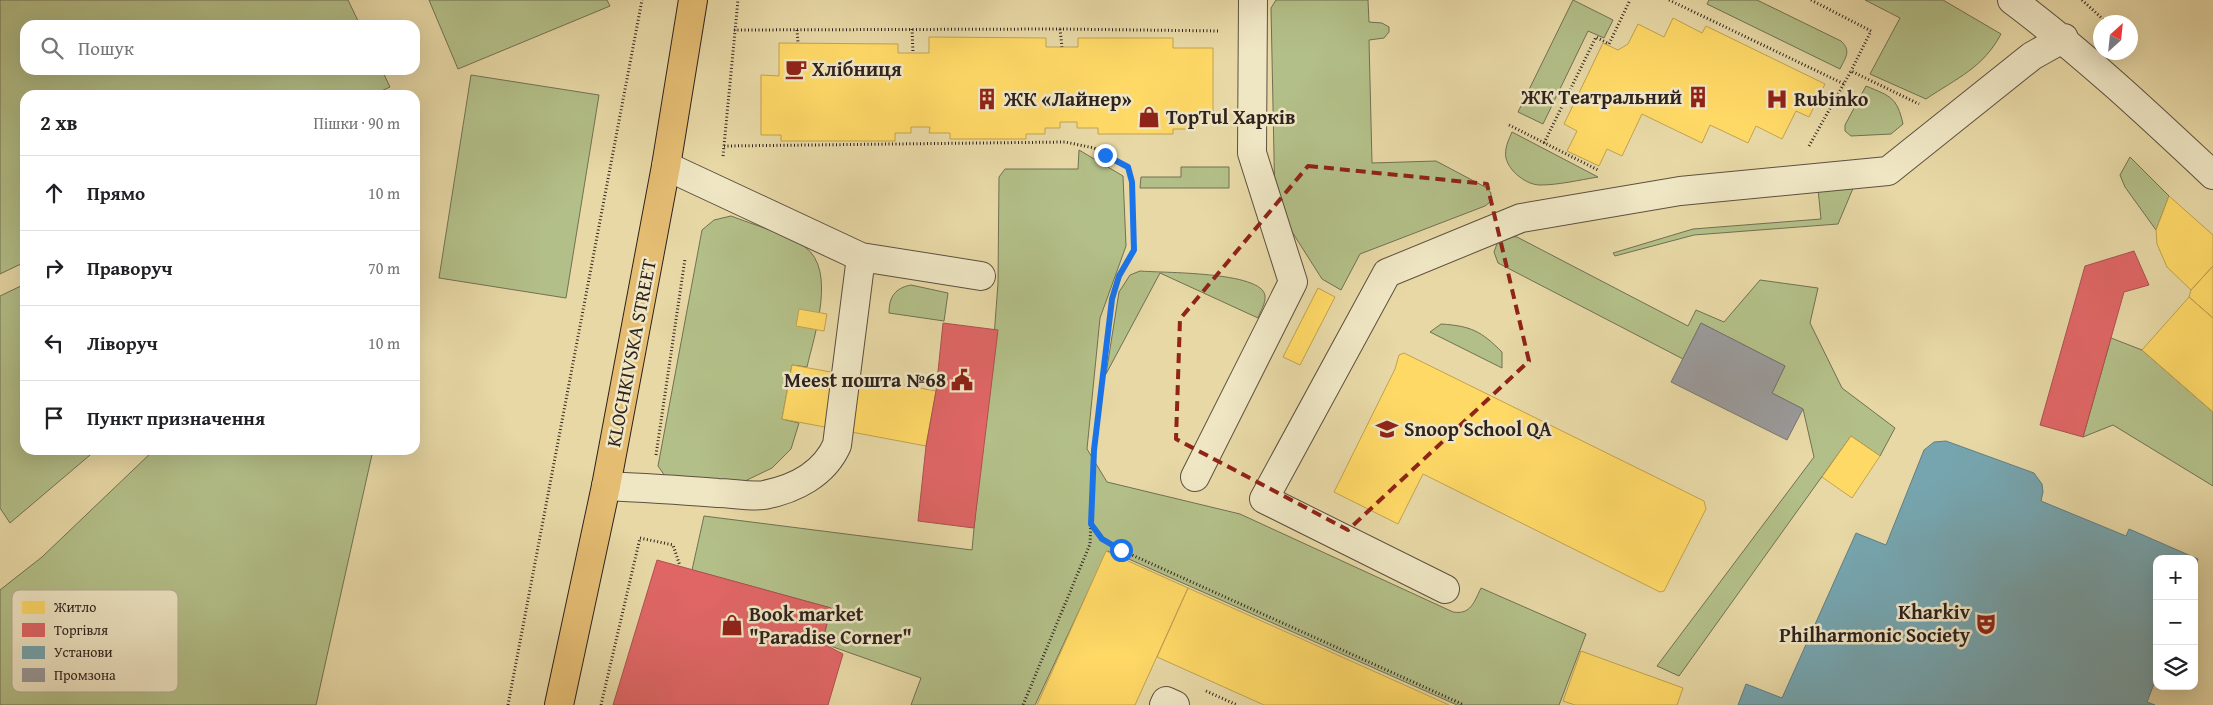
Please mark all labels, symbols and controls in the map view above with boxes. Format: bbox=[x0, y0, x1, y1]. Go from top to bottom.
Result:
north arrow bbox=[2093, 15, 2138, 60]
search box bbox=[20, 20, 420, 75]
icon: search bbox=[38, 34, 66, 62]
text: Пошук bbox=[78, 34, 134, 62]
place label: Хлібниця bbox=[812, 54, 902, 83]
cafe icon: Хлібниця bbox=[783, 56, 809, 82]
place label: ЖК Театральний bbox=[1520, 82, 1682, 111]
place label: ЖК «Лайнер» bbox=[1003, 84, 1132, 113]
building icon: ЖК Театральний bbox=[1685, 84, 1711, 110]
place label: Rubinko bbox=[1794, 84, 1869, 113]
building icon: ЖК «Лайнер» bbox=[974, 86, 1000, 112]
hospital icon: Rubinko bbox=[1764, 86, 1790, 112]
place label: TopTul Харків bbox=[1166, 102, 1295, 131]
shop icon: TopTul Харків bbox=[1136, 104, 1162, 130]
text: 2 хв bbox=[40, 107, 78, 138]
text: Пішки · 90 m bbox=[313, 111, 400, 135]
route end bbox=[1094, 144, 1117, 167]
icon: ahead bbox=[40, 179, 68, 207]
text: Прямо bbox=[87, 179, 145, 207]
text: 10 m bbox=[368, 181, 400, 205]
icon: right bbox=[40, 254, 68, 282]
text: Праворуч bbox=[87, 254, 172, 282]
text: 70 m bbox=[368, 256, 400, 280]
street label: KLOCHKIVSKA STREET bbox=[598, 256, 663, 449]
icon: left bbox=[40, 329, 68, 357]
text: Ліворуч bbox=[87, 329, 158, 357]
text: 10 m bbox=[368, 331, 400, 355]
place label: Meest пошта №68 bbox=[784, 365, 946, 394]
public building icon: Meest пошта №68 bbox=[949, 367, 975, 393]
icon: arrive bbox=[40, 404, 68, 432]
text: Пункт призначення bbox=[87, 404, 265, 432]
place label: Snoop School QA bbox=[1404, 414, 1552, 443]
school or university icon: Snoop School QA bbox=[1374, 416, 1400, 442]
route start bbox=[1110, 539, 1133, 562]
map controls bbox=[2153, 555, 2198, 690]
button: + bbox=[2153, 555, 2198, 600]
legend bbox=[12, 590, 178, 692]
text: Житло bbox=[53, 597, 96, 617]
place label: Kharkiv Philharmonic Society bbox=[1779, 597, 1971, 649]
place label: Book market "Paradise Corner" bbox=[749, 599, 912, 651]
button: − bbox=[2153, 600, 2198, 645]
theatre icon: Kharkiv Philharmonic Society bbox=[1973, 611, 1999, 637]
shop icon: Book market "Paradise Corner" bbox=[719, 612, 745, 638]
text: Торгівля bbox=[54, 620, 108, 640]
text: Установи bbox=[54, 642, 113, 662]
button: layers bbox=[2153, 645, 2198, 690]
text: Промзона bbox=[54, 665, 116, 685]

